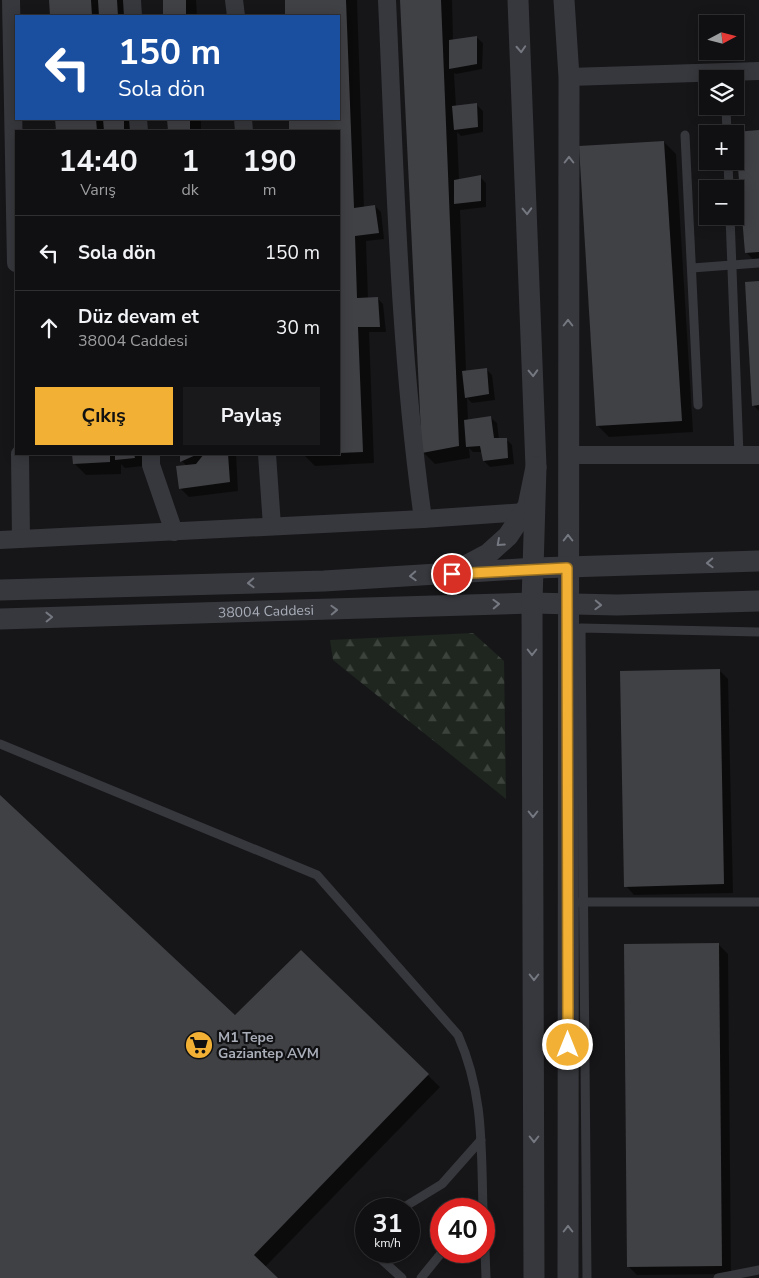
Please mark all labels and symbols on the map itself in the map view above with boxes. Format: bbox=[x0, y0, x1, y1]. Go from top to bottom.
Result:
north arrow bbox=[699, 15, 744, 60]
one-way arrow bbox=[516, 45, 527, 53]
one-way arrow bbox=[564, 156, 574, 164]
one-way arrow bbox=[522, 208, 532, 215]
one-way arrow bbox=[563, 319, 573, 326]
one-way arrow bbox=[528, 370, 538, 378]
one-way arrow bbox=[562, 534, 573, 542]
one-way arrow bbox=[497, 537, 506, 546]
pin bbox=[431, 553, 473, 595]
one-way arrow bbox=[706, 558, 714, 568]
one-way arrow bbox=[409, 570, 417, 581]
one-way arrow bbox=[246, 577, 254, 588]
one-way arrow bbox=[492, 599, 500, 610]
street label: 38004 Caddesi bbox=[218, 600, 314, 622]
one-way arrow bbox=[595, 600, 603, 610]
one-way arrow bbox=[330, 604, 338, 615]
one-way arrow bbox=[45, 612, 53, 623]
one-way arrow bbox=[527, 648, 537, 656]
one-way arrow bbox=[528, 811, 538, 819]
one-way arrow bbox=[529, 974, 539, 981]
position arrow bbox=[541, 1018, 593, 1070]
place label: M1 Tepe Gaziantep AVM bbox=[218, 1028, 319, 1063]
supermarket icon: M1 Tepe Gaziantep AVM bbox=[184, 1030, 214, 1060]
one-way arrow bbox=[529, 1136, 539, 1144]
speed limit sign: 40 bbox=[430, 1198, 495, 1263]
one-way arrow bbox=[563, 1225, 573, 1233]

